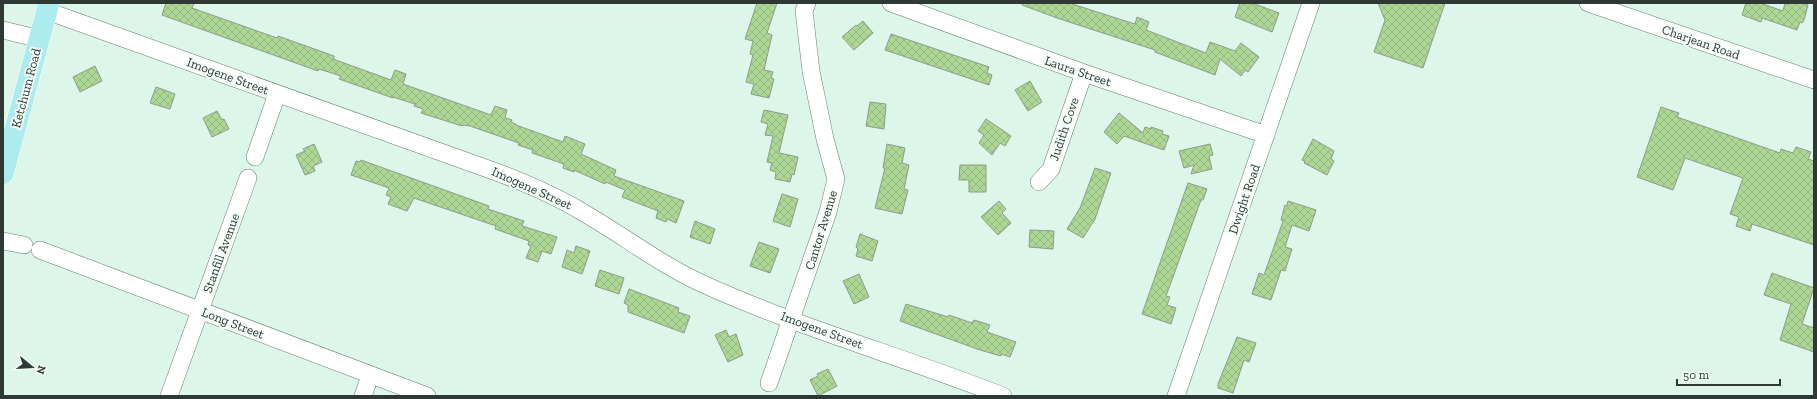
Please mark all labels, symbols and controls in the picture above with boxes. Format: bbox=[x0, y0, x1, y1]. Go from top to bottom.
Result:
street label: Charjean Road bbox=[1660, 22, 1742, 63]
street label: Ketchum Road bbox=[8, 47, 44, 129]
street label: Laura Street bbox=[1043, 53, 1114, 89]
street label: Imogene Street bbox=[185, 54, 271, 98]
street label: Judith Cove bbox=[1046, 95, 1082, 163]
street label: Dwight Road bbox=[1225, 162, 1263, 236]
street label: Imogene Street bbox=[490, 164, 575, 212]
street label: Cantor Avenue bbox=[802, 188, 840, 272]
street label: Stanfill Avenue bbox=[200, 211, 242, 295]
street label: Long Street bbox=[200, 304, 266, 342]
street label: Imogene Street bbox=[779, 308, 865, 352]
north arrow bbox=[12, 347, 52, 387]
scale bar bbox=[1677, 361, 1780, 387]
text: N bbox=[33, 364, 49, 377]
text: 50 m bbox=[1683, 368, 1710, 382]

